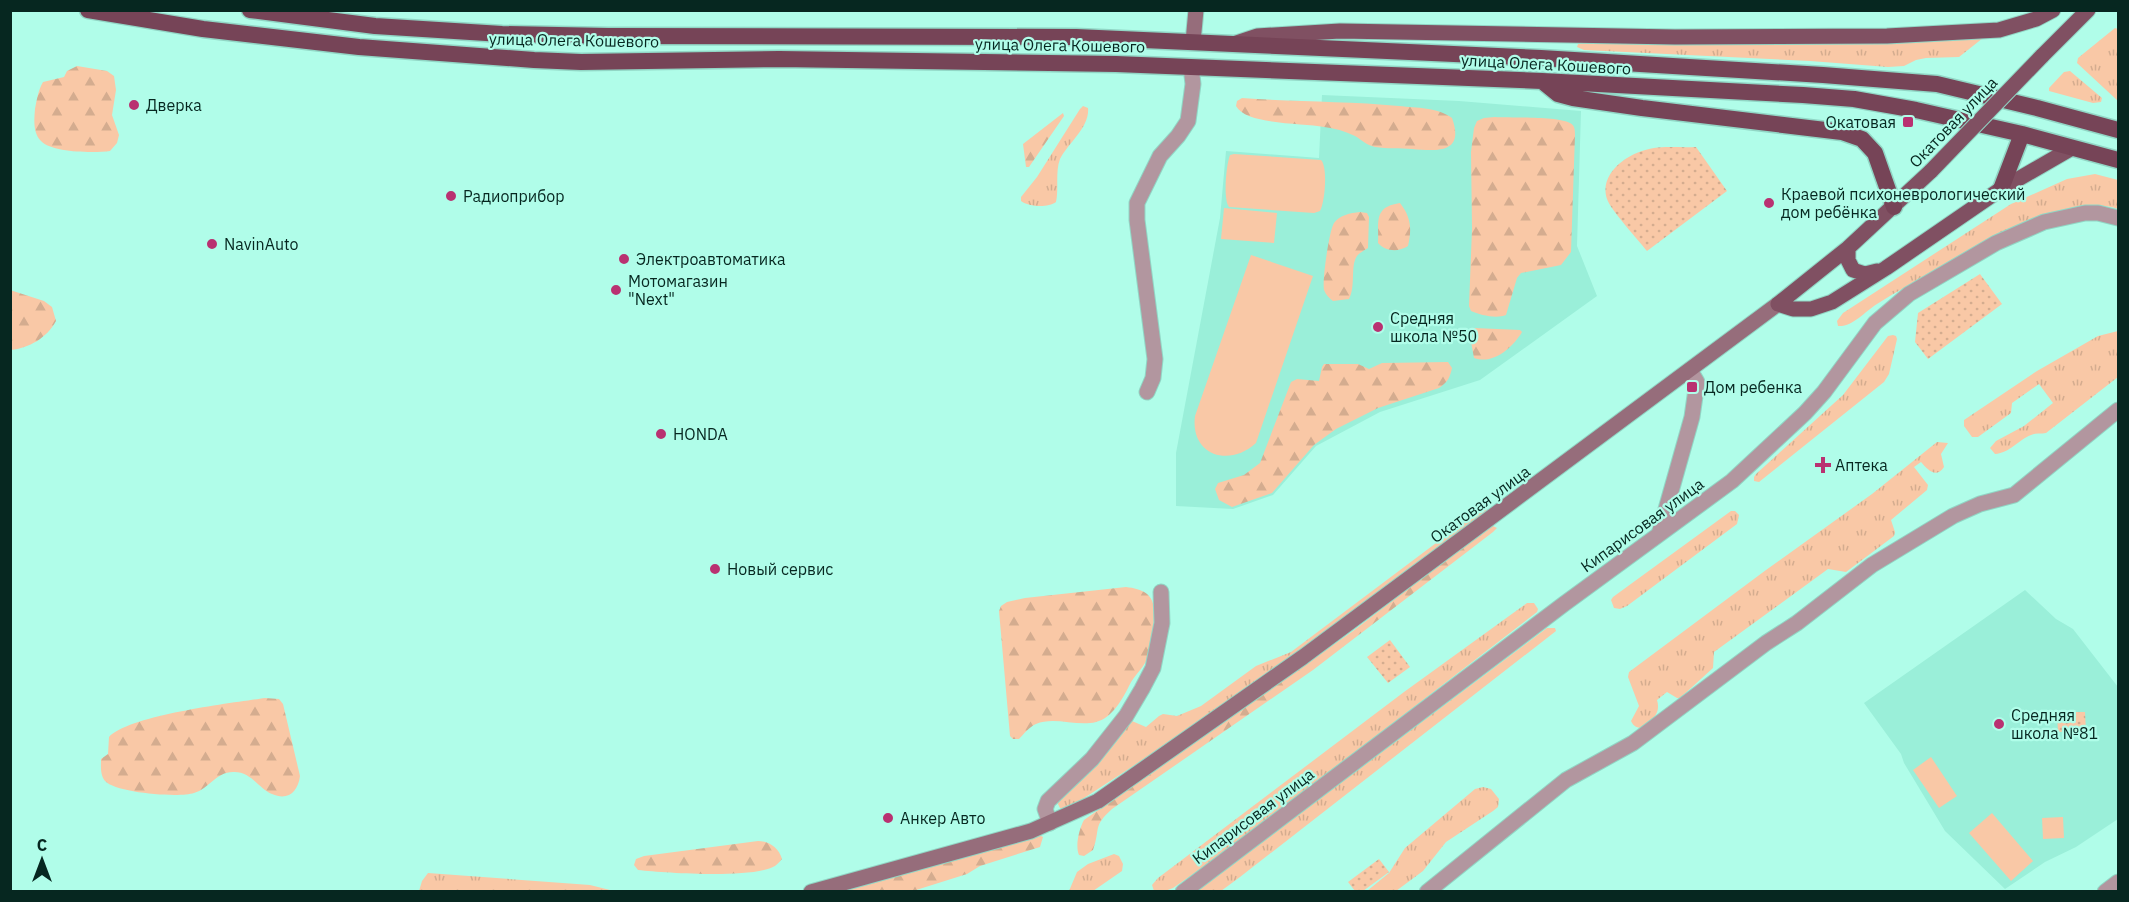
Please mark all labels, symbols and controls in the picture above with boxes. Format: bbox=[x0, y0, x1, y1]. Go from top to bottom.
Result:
street label: улица Олега Кошевого bbox=[489, 29, 659, 51]
street label: улица Олега Кошевого bbox=[975, 34, 1145, 56]
street label: улица Олега Кошевого bbox=[1460, 50, 1632, 78]
street label: Окатовая улица bbox=[1905, 72, 2002, 172]
place label: Дверка bbox=[146, 95, 202, 115]
marker: Дверка bbox=[127, 98, 141, 112]
place label: Окатовая bbox=[1826, 112, 1896, 132]
marker: Окатовая bbox=[1901, 115, 1915, 129]
place label: Краевой психоневрологический дом ребёнка bbox=[1781, 184, 2026, 222]
place label: Радиоприбор bbox=[463, 186, 565, 206]
marker: Радиоприбор bbox=[444, 189, 458, 203]
marker: Краевой психоневрологический дом ребёнка bbox=[1762, 196, 1776, 210]
place label: NavinAuto bbox=[224, 234, 299, 254]
marker: NavinAuto bbox=[205, 237, 219, 251]
place label: Электроавтоматика bbox=[636, 249, 786, 269]
marker: Электроавтоматика bbox=[617, 252, 631, 266]
place label: Мотомагазин "Next" bbox=[628, 271, 728, 309]
marker: Мотомагазин "Next" bbox=[609, 283, 623, 297]
place label: Средняя школа №50 bbox=[1390, 308, 1477, 346]
marker: Средняя школа №50 bbox=[1371, 320, 1385, 334]
place label: Дом ребенка bbox=[1704, 377, 1802, 397]
marker: Дом ребенка bbox=[1685, 380, 1699, 394]
place label: HONDA bbox=[673, 424, 728, 444]
marker: HONDA bbox=[654, 427, 668, 441]
place label: Аптека bbox=[1835, 455, 1888, 475]
marker: Аптека bbox=[1816, 458, 1830, 472]
street label: Окатовая улица bbox=[1426, 461, 1534, 547]
street label: Кипарисовая улица bbox=[1577, 473, 1708, 576]
place label: Новый сервис bbox=[727, 559, 833, 579]
marker: Новый сервис bbox=[708, 562, 722, 576]
place label: Средняя школа №81 bbox=[2011, 705, 2098, 743]
marker: Средняя школа №81 bbox=[1992, 717, 2006, 731]
street label: Кипарисовая улица bbox=[1188, 763, 1318, 868]
place label: Анкер Авто bbox=[900, 808, 985, 828]
marker: Анкер Авто bbox=[881, 811, 895, 825]
north arrow bbox=[12, 830, 72, 890]
text: С bbox=[37, 835, 47, 855]

